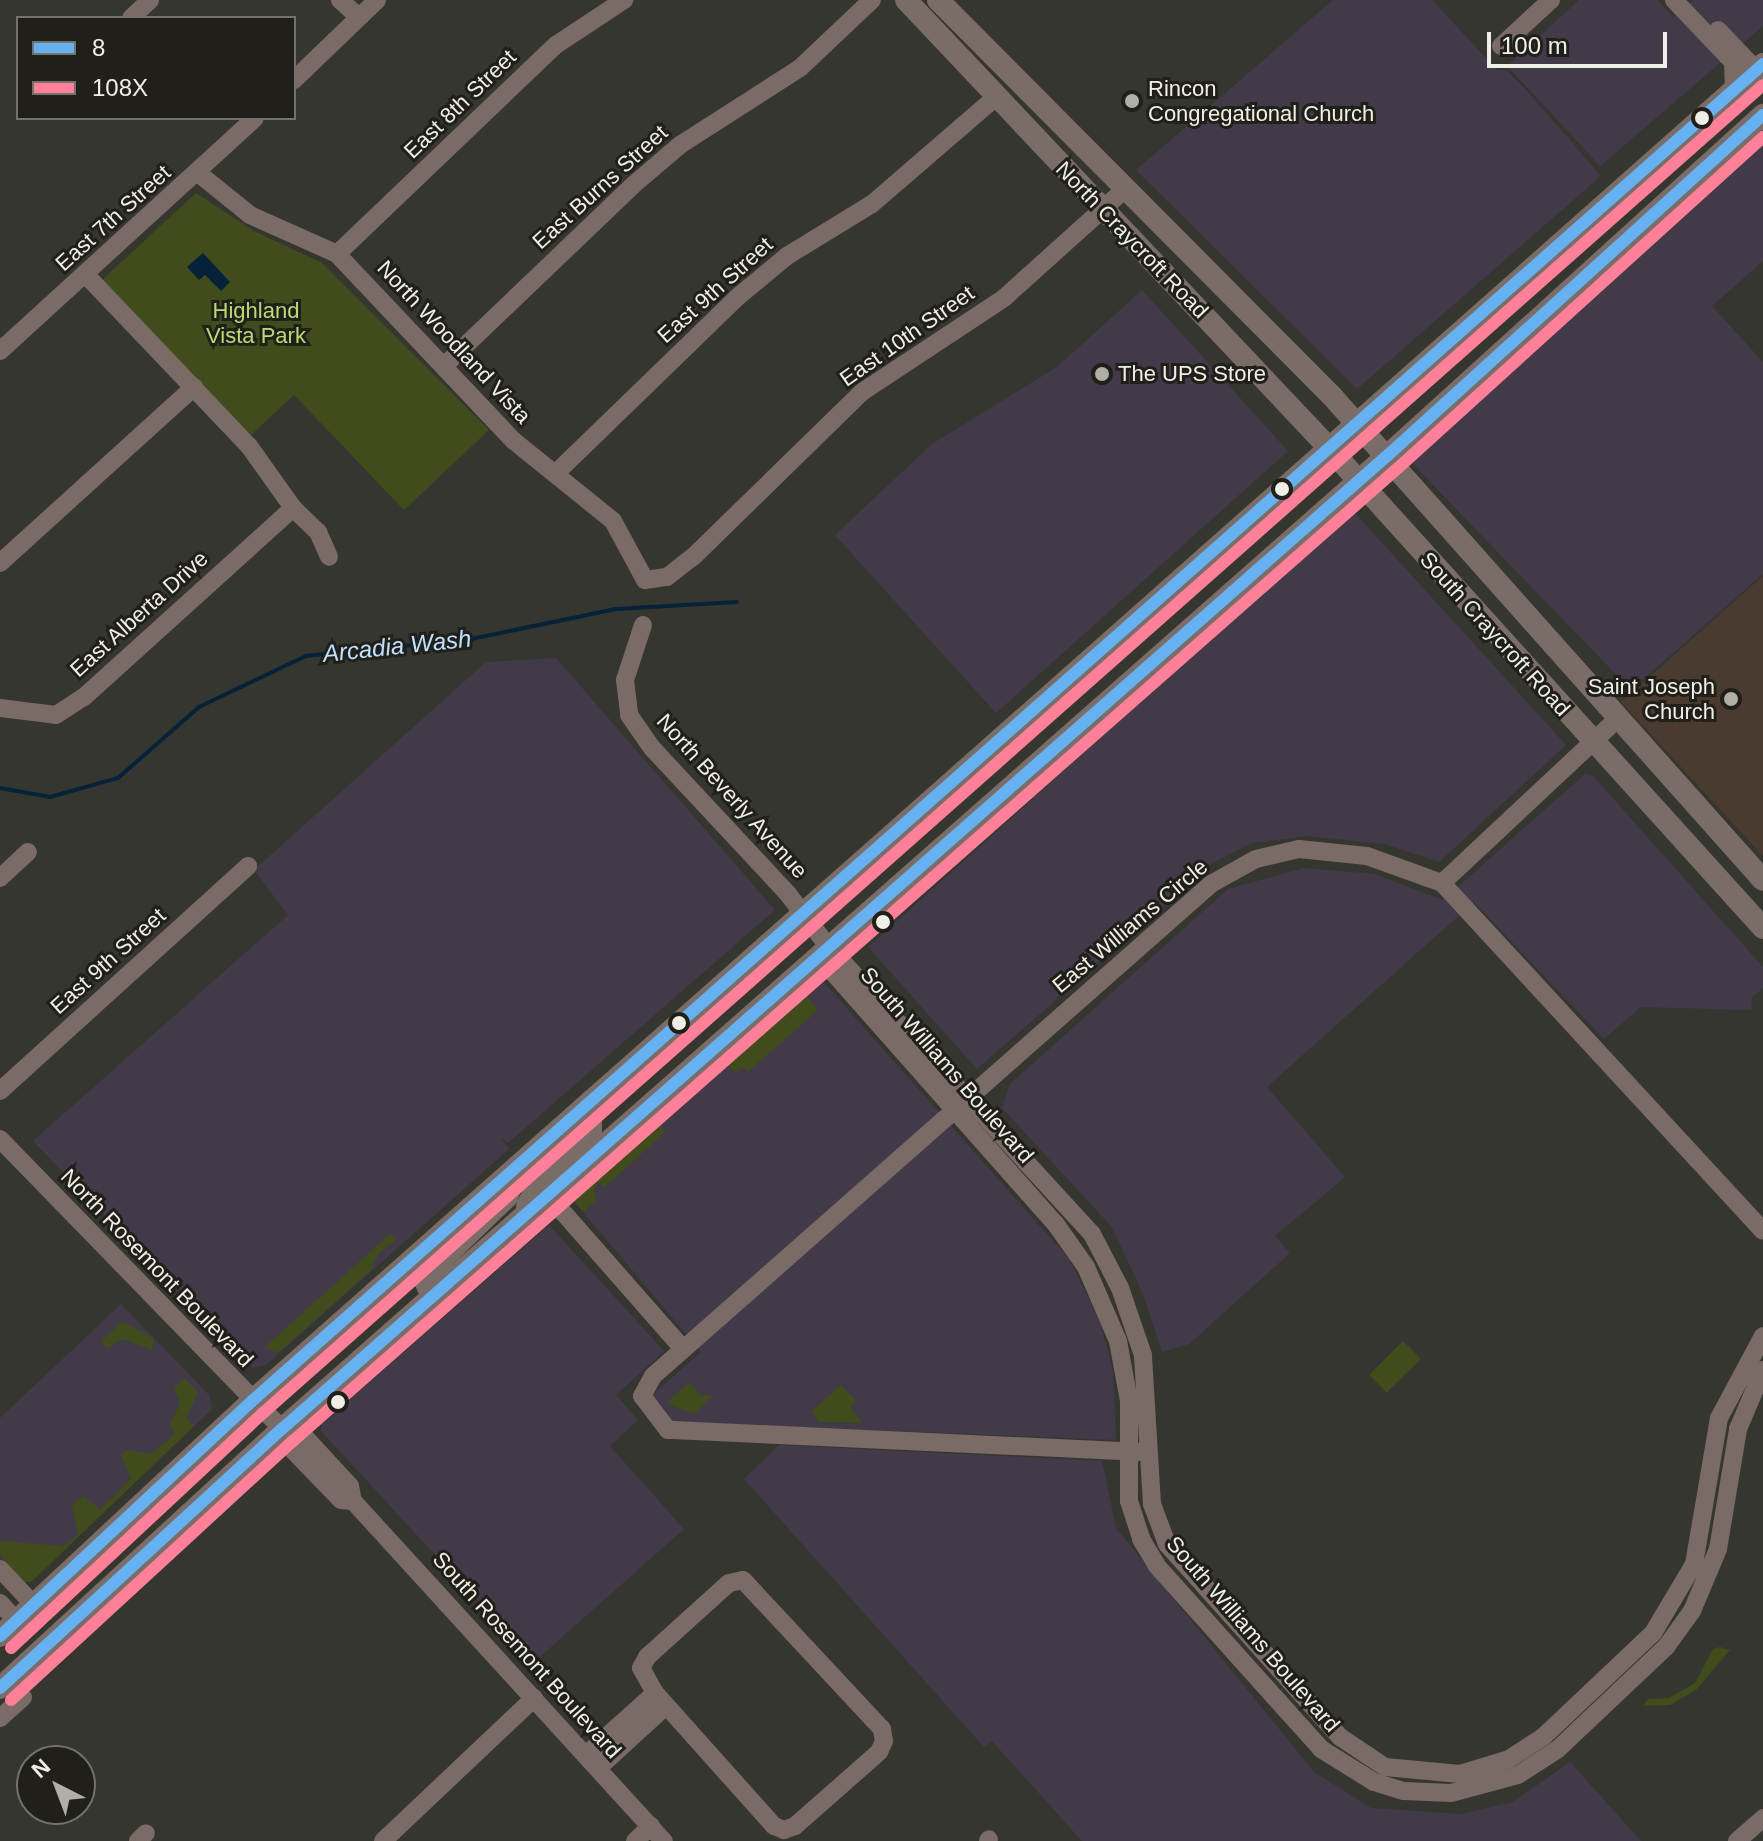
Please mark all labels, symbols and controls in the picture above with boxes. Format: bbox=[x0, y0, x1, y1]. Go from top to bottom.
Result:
legend bbox=[16, 16, 296, 120]
scale bar bbox=[1491, 16, 1671, 66]
text: 100 m bbox=[1501, 32, 1568, 59]
text: 8 bbox=[92, 34, 105, 61]
street label: East 8th Street bbox=[398, 44, 522, 164]
text: 108X bbox=[92, 74, 148, 101]
place label: Rincon Congregational Church bbox=[1148, 75, 1374, 126]
marker: Rincon Congregational Church bbox=[1123, 92, 1141, 110]
unlabelled marker bbox=[1694, 110, 1710, 126]
street label: East Burns Street bbox=[527, 120, 673, 254]
street label: North Craycroft Road bbox=[1050, 156, 1214, 324]
street label: East 7th Street bbox=[50, 160, 176, 276]
street label: East 9th Street bbox=[652, 232, 778, 348]
street label: North Woodland Vista bbox=[372, 255, 536, 429]
street label: East 10th Street bbox=[835, 280, 979, 392]
park label: Highland Vista Park bbox=[206, 297, 306, 348]
place label: The UPS Store bbox=[1118, 361, 1266, 387]
marker: The UPS Store bbox=[1093, 365, 1111, 383]
unlabelled marker bbox=[1274, 481, 1290, 497]
street label: East Alberta Drive bbox=[64, 545, 214, 683]
street label: South Craycroft Road bbox=[1414, 547, 1576, 721]
water label: Arcadia Wash bbox=[321, 624, 473, 668]
place label: Saint Joseph Church bbox=[1588, 673, 1715, 724]
marker: Saint Joseph Church bbox=[1722, 690, 1740, 708]
street label: North Beverly Avenue bbox=[651, 708, 813, 884]
street label: East Williams Circle bbox=[1047, 853, 1213, 999]
street label: East 9th Street bbox=[45, 903, 171, 1019]
unlabelled marker bbox=[875, 914, 891, 930]
street label: South Williams Boulevard bbox=[855, 962, 1039, 1168]
unlabelled marker bbox=[671, 1015, 687, 1031]
street label: North Rosemont Boulevard bbox=[55, 1163, 259, 1373]
unlabelled marker bbox=[330, 1394, 346, 1410]
street label: South Williams Boulevard bbox=[1161, 1531, 1345, 1737]
street label: South Rosemont Boulevard bbox=[427, 1546, 627, 1764]
north arrow bbox=[16, 1745, 96, 1825]
text: N bbox=[27, 1754, 55, 1783]

